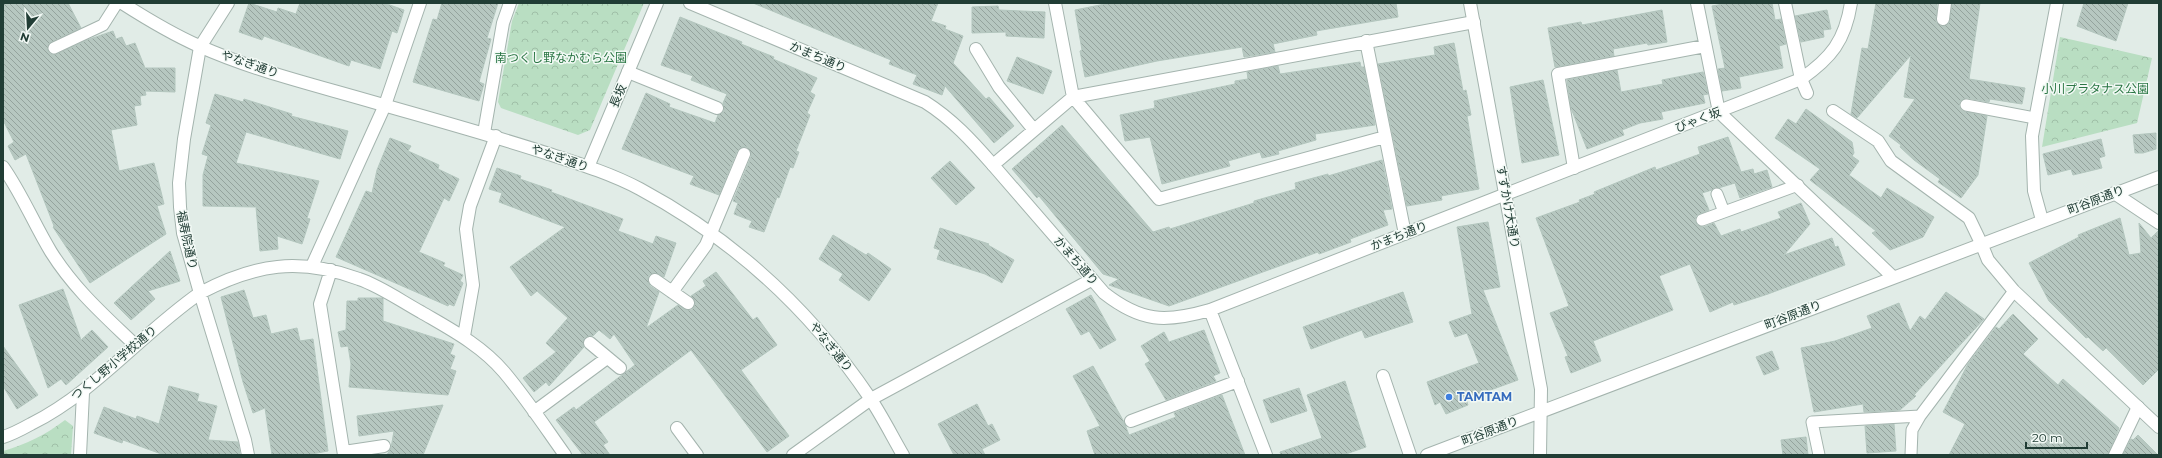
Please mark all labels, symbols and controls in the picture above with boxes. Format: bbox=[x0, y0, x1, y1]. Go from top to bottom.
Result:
north arrow bbox=[8, 8, 48, 48]
text: N bbox=[19, 29, 31, 46]
street label: かまち通り bbox=[788, 38, 849, 75]
street label: やなぎ通り bbox=[219, 47, 281, 80]
park label: 南つくし野なかむら公園 bbox=[495, 50, 627, 65]
park label: 小川プラタナス公園 bbox=[2041, 81, 2149, 96]
street label: 長坂 bbox=[606, 82, 629, 110]
street label: びゃく坂 bbox=[1673, 104, 1723, 135]
street label: やなぎ通り bbox=[529, 141, 591, 174]
street label: すずかけ大通り bbox=[1494, 164, 1523, 250]
street label: 町谷原通り bbox=[2065, 182, 2127, 217]
street label: 福寿院通り bbox=[174, 209, 201, 271]
street label: かまち通り bbox=[1368, 218, 1430, 253]
street label: かまち通り bbox=[1051, 233, 1102, 288]
street label: 町谷原通り bbox=[1762, 297, 1824, 332]
street label: やなぎ通り bbox=[807, 319, 856, 375]
street label: つくし野小学校通り bbox=[67, 322, 160, 403]
place label: TAMTAM bbox=[1457, 389, 1512, 404]
marker: TAMTAM bbox=[1444, 392, 1454, 402]
street label: 町谷原通り bbox=[1459, 413, 1521, 448]
scale bar bbox=[2026, 424, 2087, 450]
text: 20 m bbox=[2032, 430, 2063, 445]

